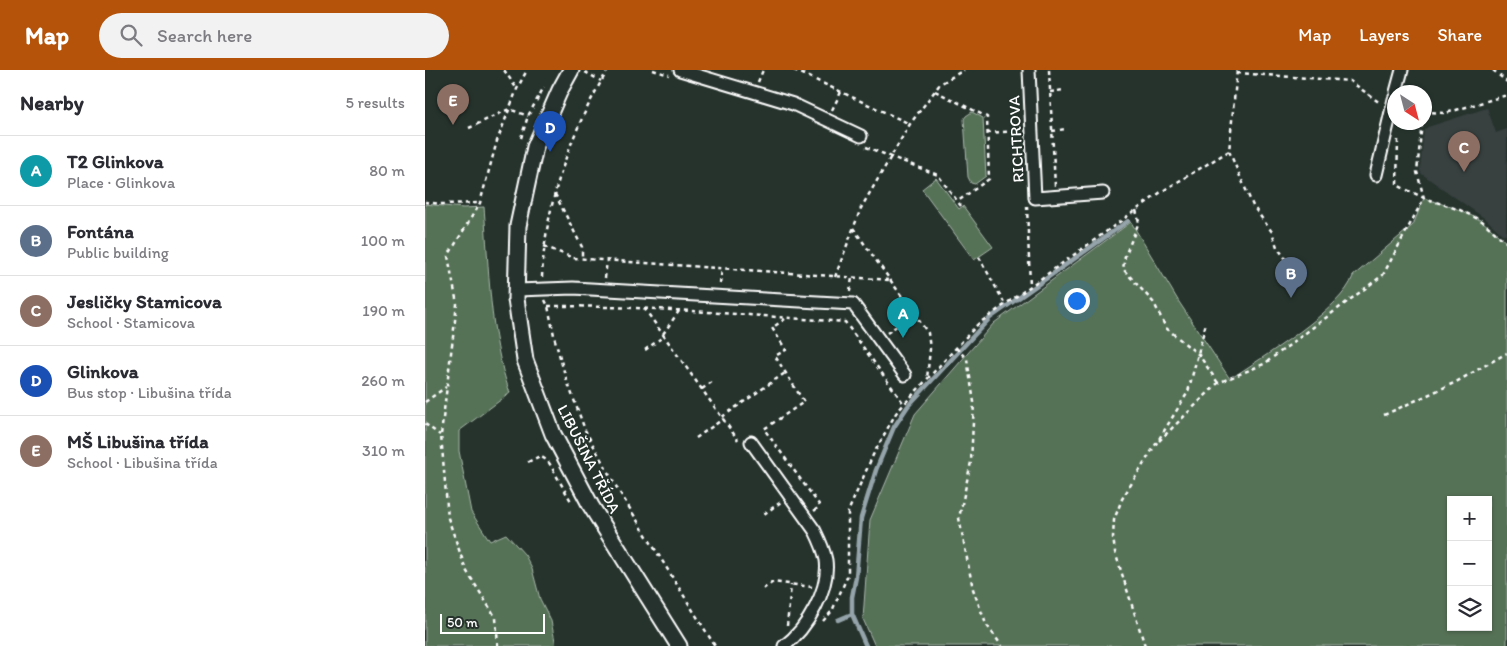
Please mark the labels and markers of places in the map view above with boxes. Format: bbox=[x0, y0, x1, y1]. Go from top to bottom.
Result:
pin: E bbox=[437, 84, 469, 125]
pin: D bbox=[534, 111, 566, 152]
pin: C bbox=[1448, 131, 1480, 172]
pin: B bbox=[1275, 257, 1307, 298]
pin: A bbox=[887, 297, 919, 338]

